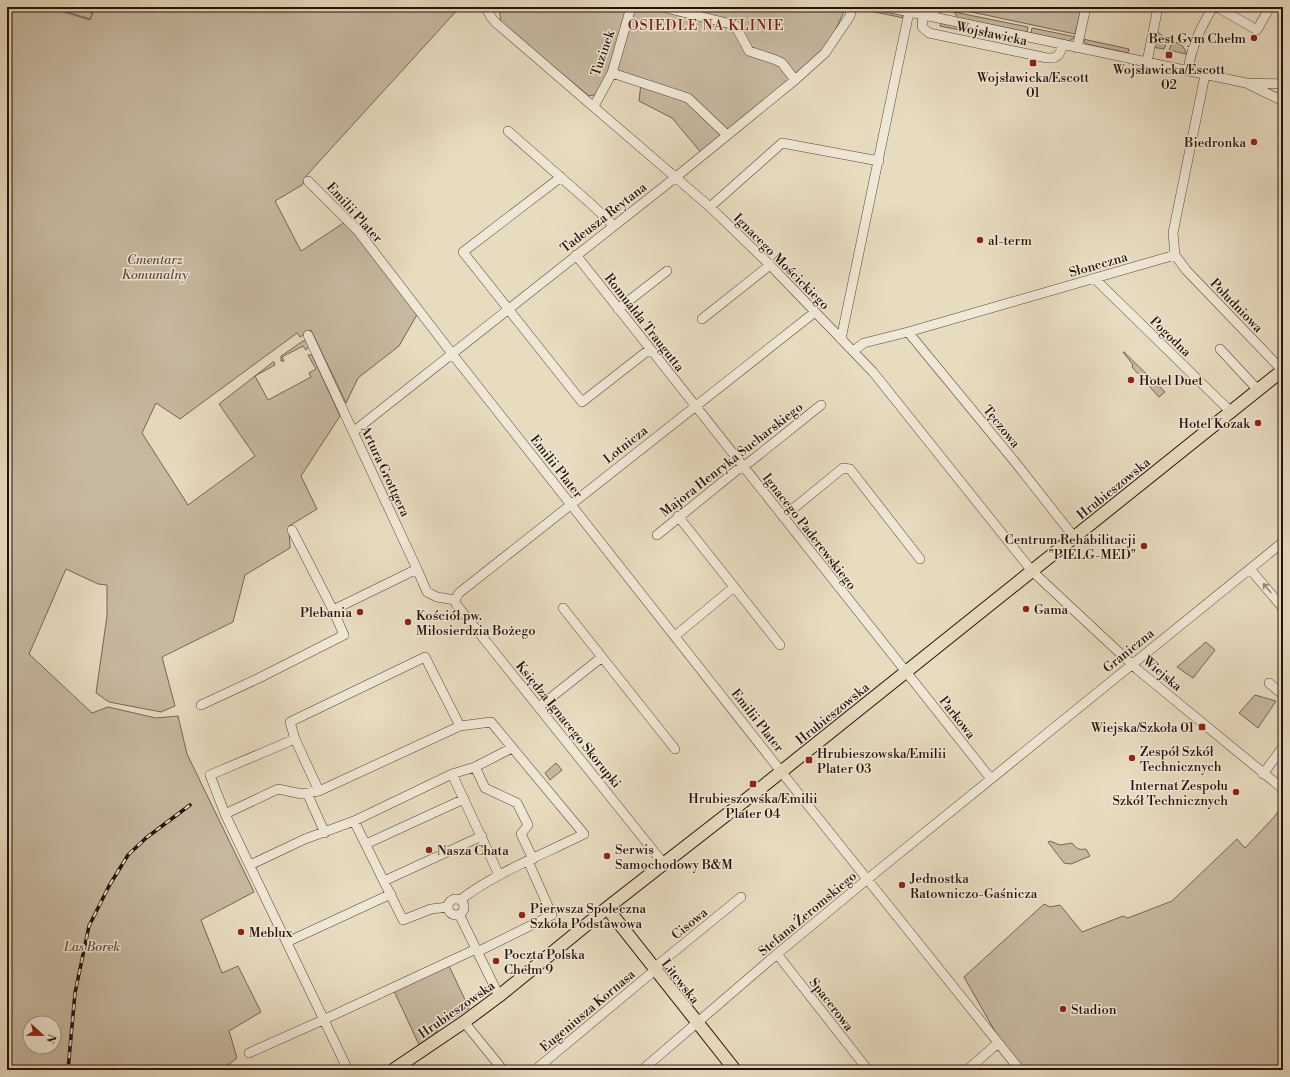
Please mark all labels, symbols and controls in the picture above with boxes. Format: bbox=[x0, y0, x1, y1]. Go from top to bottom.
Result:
district label: OSIEDLE NA KLINIE bbox=[628, 17, 784, 35]
street label: Wojsławicka bbox=[954, 18, 1029, 49]
street label: Tuzinek bbox=[588, 27, 619, 78]
place label: Best Gym Chełm bbox=[1148, 31, 1247, 47]
marker: Best Gym Chełm bbox=[1249, 33, 1259, 43]
marker: Wojsławicka/Escott 02 bbox=[1164, 50, 1174, 60]
marker: Wojsławicka/Escott 01 bbox=[1028, 58, 1038, 68]
place label: Wojsławicka/Escott 02 bbox=[1112, 62, 1226, 93]
place label: Wojsławicka/Escott 01 bbox=[976, 70, 1090, 101]
place label: Biedronka bbox=[1183, 135, 1246, 151]
marker: Biedronka bbox=[1249, 137, 1259, 147]
street label: Emilii Plater bbox=[323, 179, 386, 246]
street label: Tadeusza Reytana bbox=[557, 179, 650, 256]
street label: Ignacego Mościckiego bbox=[730, 210, 833, 313]
place label: al-term bbox=[988, 233, 1033, 249]
marker: al-term bbox=[975, 235, 985, 245]
street label: Słoneczna bbox=[1067, 249, 1130, 281]
park label: Cmentarz Komunalny bbox=[122, 252, 189, 283]
street label: Romualda Traugutta bbox=[601, 270, 688, 375]
street label: Południowa bbox=[1207, 275, 1266, 336]
street label: Pogodna bbox=[1146, 313, 1195, 360]
place label: Hotel Duet bbox=[1139, 373, 1203, 389]
marker: Hotel Duet bbox=[1126, 375, 1136, 385]
street label: Majora Henryka Sucharskiego bbox=[657, 399, 806, 520]
street label: Tęczowa bbox=[979, 402, 1023, 451]
place label: Hotel Kozak bbox=[1179, 416, 1251, 432]
marker: Hotel Kozak bbox=[1253, 418, 1263, 428]
street label: Lotnicza bbox=[600, 422, 651, 467]
street label: Artura Grottgera bbox=[357, 423, 413, 520]
street label: Emilii Plater bbox=[527, 432, 586, 502]
street label: Hrubieszowska bbox=[1074, 454, 1154, 523]
street label: Ignacego Paderewskiego bbox=[759, 470, 860, 593]
place label: Centrum Rehabilitacji "PIELG-MED" bbox=[1005, 532, 1136, 563]
marker: Centrum Rehabilitacji "PIELG-MED" bbox=[1139, 541, 1149, 551]
one-way arrow bbox=[1262, 583, 1271, 594]
place label: Gama bbox=[1034, 602, 1069, 618]
marker: Gama bbox=[1021, 604, 1031, 614]
place label: Plebania bbox=[300, 605, 352, 621]
marker: Plebania bbox=[355, 607, 365, 617]
place label: Kościół pw. Miłosierdzia Bożego bbox=[416, 608, 535, 639]
marker: Kościół pw. Miłosierdzia Bożego bbox=[403, 617, 413, 627]
street label: Graniczna bbox=[1100, 625, 1158, 676]
street label: Wiejska bbox=[1139, 652, 1185, 695]
street label: Księdza Ignacego Skorupki bbox=[512, 658, 624, 791]
street label: Hrubieszowska bbox=[793, 679, 873, 748]
street label: Emilii Plater bbox=[728, 686, 787, 756]
street label: Parkowa bbox=[936, 693, 979, 742]
place label: Wiejska/Szkoła 01 bbox=[1090, 720, 1194, 736]
marker: Wiejska/Szkoła 01 bbox=[1197, 722, 1207, 732]
place label: Zespół Szkół Technicznych bbox=[1140, 744, 1222, 775]
place label: Hrubieszowska/Emilii Plater 03 bbox=[817, 746, 946, 777]
marker: Zespół Szkół Technicznych bbox=[1127, 753, 1137, 763]
marker: Hrubieszowska/Emilii Plater 03 bbox=[804, 755, 814, 765]
place label: Internat Zespołu Szkół Technicznych bbox=[1112, 778, 1229, 809]
marker: Hrubieszowska/Emilii Plater 04 bbox=[748, 779, 758, 789]
marker: Internat Zespołu Szkół Technicznych bbox=[1231, 787, 1241, 797]
place label: Hrubieszowska/Emilii Plater 04 bbox=[688, 791, 818, 822]
place label: Serwis Samochodowy B&M bbox=[615, 842, 733, 873]
place label: Nasza Chata bbox=[437, 843, 509, 859]
marker: Nasza Chata bbox=[424, 845, 434, 855]
marker: Serwis Samochodowy B&M bbox=[602, 851, 612, 861]
street label: Stefana Żeromskiego bbox=[755, 867, 860, 960]
place label: Jednostka Ratowniczo-Gaśnicza bbox=[909, 871, 1038, 902]
marker: Jednostka Ratowniczo-Gaśnicza bbox=[897, 880, 907, 890]
place label: Pierwsza Społeczna Szkoła Podstawowa bbox=[530, 901, 646, 932]
street label: Cisowa bbox=[668, 904, 711, 943]
marker: Pierwsza Społeczna Szkoła Podstawowa bbox=[517, 910, 527, 920]
place label: Meblux bbox=[249, 925, 293, 941]
marker: Meblux bbox=[236, 927, 246, 937]
park label: Las Borek bbox=[63, 939, 120, 955]
place label: Poczta Polska Chełm 9 bbox=[504, 947, 585, 978]
marker: Poczta Polska Chełm 9 bbox=[491, 956, 501, 966]
street label: Litewska bbox=[658, 956, 703, 1008]
street label: Eugeniusza Kornasa bbox=[537, 966, 639, 1055]
street label: Spacerowa bbox=[806, 975, 857, 1035]
street label: Hrubieszowska bbox=[415, 977, 498, 1042]
place label: Stadion bbox=[1071, 1002, 1117, 1018]
marker: Stadion bbox=[1058, 1004, 1068, 1014]
north arrow bbox=[22, 1015, 62, 1055]
text: N bbox=[42, 1032, 58, 1045]

